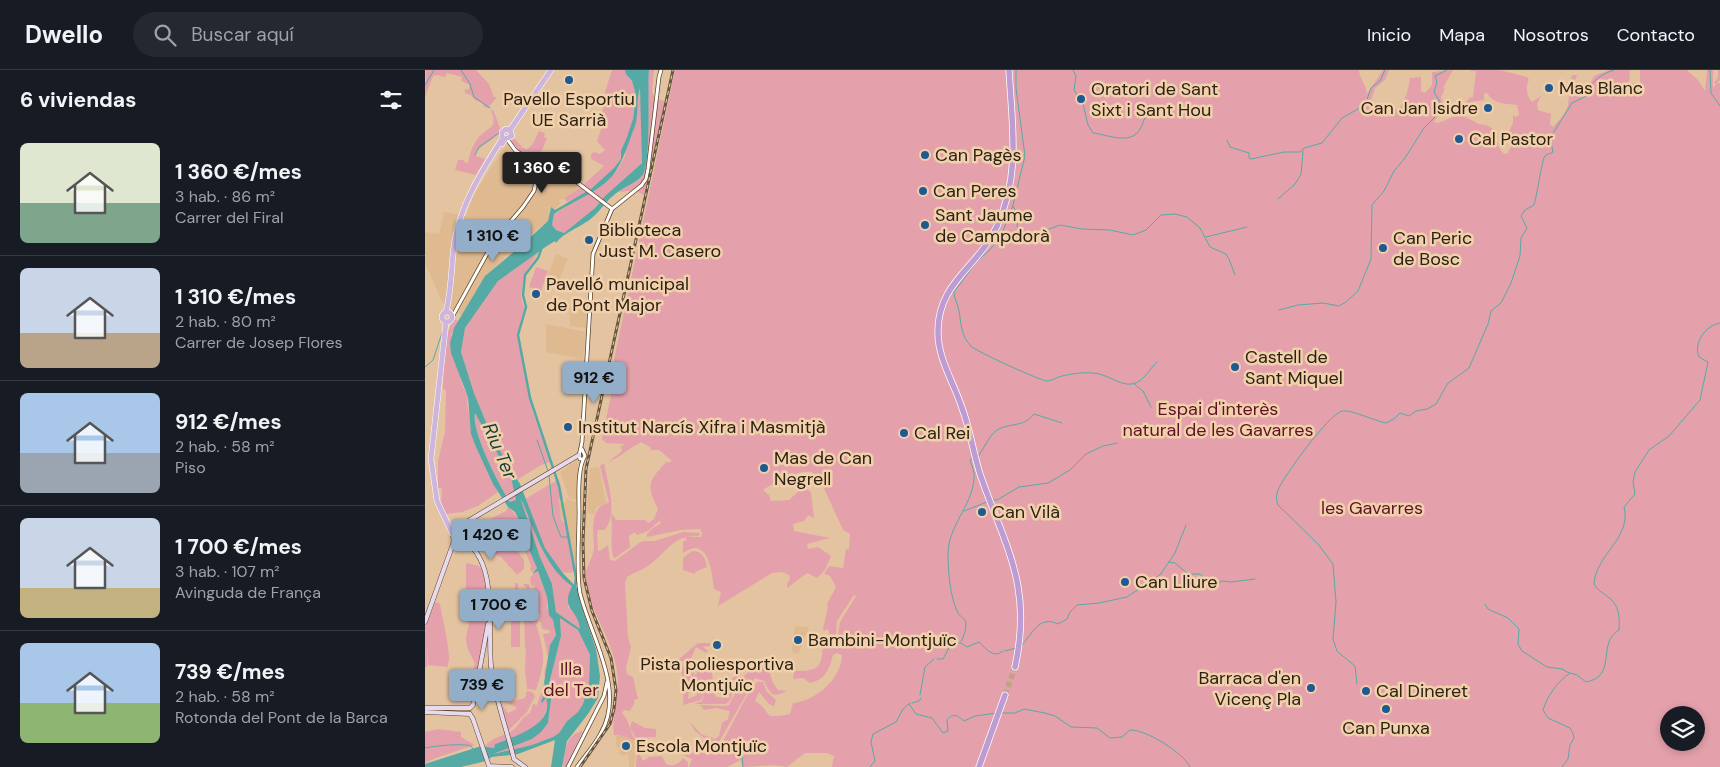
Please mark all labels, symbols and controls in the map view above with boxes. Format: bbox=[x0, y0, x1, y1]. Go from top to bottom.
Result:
search box bbox=[133, 12, 483, 57]
text: Dwello bbox=[25, 19, 103, 50]
icon: search bbox=[151, 21, 179, 49]
text: Buscar aquí bbox=[191, 22, 294, 47]
text: Inicio bbox=[1367, 23, 1411, 47]
text: Mapa bbox=[1439, 23, 1485, 47]
text: Nosotros bbox=[1513, 23, 1589, 47]
text: Contacto bbox=[1617, 23, 1695, 47]
marker: Pavello Esportiu UE Sarrià bbox=[563, 74, 575, 86]
place label: Mas Blanc bbox=[1559, 76, 1643, 100]
place label: Oratori de Sant Sixt i Sant Hou bbox=[1091, 77, 1218, 122]
marker: Mas Blanc bbox=[1543, 82, 1555, 94]
text: 6 viviendas bbox=[20, 86, 136, 114]
icon: filters bbox=[377, 86, 405, 114]
place label: Pavello Esportiu UE Sarrià bbox=[503, 87, 635, 132]
marker: Oratori de Sant Sixt i Sant Hou bbox=[1075, 93, 1087, 105]
place label: Can Jan Isidre bbox=[1361, 96, 1478, 120]
marker: Can Jan Isidre bbox=[1482, 102, 1494, 114]
place label: Cal Pastor bbox=[1469, 127, 1553, 151]
marker: Cal Pastor bbox=[1453, 133, 1465, 145]
place label: Can Pagès bbox=[935, 143, 1022, 167]
marker: Can Pagès bbox=[919, 149, 931, 161]
pin: 1 360 € bbox=[496, 152, 588, 194]
text: 1 360 € bbox=[513, 157, 571, 178]
text: 1 360 €/mes bbox=[175, 158, 302, 186]
icon: home bbox=[60, 163, 120, 223]
place label: Can Peres bbox=[933, 179, 1017, 203]
marker: Can Peres bbox=[917, 185, 929, 197]
text: 3 hab. · 86 m² bbox=[175, 186, 275, 207]
place label: Sant Jaume de Campdorà bbox=[935, 203, 1050, 248]
text: Carrer del Firal bbox=[175, 207, 284, 228]
place label: Biblioteca Just M. Casero bbox=[599, 218, 721, 263]
marker: Sant Jaume de Campdorà bbox=[919, 219, 931, 231]
pin: 1 310 € bbox=[447, 220, 539, 262]
text: 1 310 € bbox=[467, 225, 519, 246]
place label: Can Peric de Bosc bbox=[1393, 226, 1472, 271]
marker: Biblioteca Just M. Casero bbox=[583, 234, 595, 246]
marker: Can Peric de Bosc bbox=[1377, 242, 1389, 254]
place label: Pavelló municipal de Pont Major bbox=[546, 272, 689, 317]
text: 1 310 €/mes bbox=[175, 283, 296, 311]
icon: home bbox=[60, 288, 120, 348]
marker: Pavelló municipal de Pont Major bbox=[530, 288, 542, 300]
text: 2 hab. · 80 m² bbox=[175, 311, 276, 332]
text: Carrer de Josep Flores bbox=[175, 332, 343, 353]
place label: Castell de Sant Miquel bbox=[1245, 345, 1343, 390]
marker: Castell de Sant Miquel bbox=[1229, 361, 1241, 373]
pin: 912 € bbox=[559, 362, 629, 404]
text: 912 € bbox=[573, 367, 615, 388]
park label: Espai d'interès natural de les Gavarres bbox=[1122, 397, 1314, 442]
text: 912 €/mes bbox=[175, 408, 282, 436]
icon: home bbox=[60, 413, 120, 473]
place label: Institut Narcís Xifra i Masmitjà bbox=[578, 415, 826, 439]
water label: Riu Ter bbox=[477, 419, 523, 484]
marker: Institut Narcís Xifra i Masmitjà bbox=[562, 421, 574, 433]
place label: Cal Rei bbox=[914, 421, 970, 445]
marker: Cal Rei bbox=[898, 427, 910, 439]
text: 2 hab. · 58 m² bbox=[175, 436, 275, 457]
place label: Mas de Can Negrell bbox=[774, 446, 872, 491]
text: Piso bbox=[175, 457, 206, 478]
marker: Mas de Can Negrell bbox=[758, 462, 770, 474]
park label: les Gavarres bbox=[1321, 496, 1423, 520]
place label: Can Vilà bbox=[992, 500, 1060, 524]
marker: Can Vilà bbox=[976, 506, 988, 518]
pin: 1 420 € bbox=[445, 518, 537, 561]
text: 1 420 € bbox=[463, 524, 519, 545]
text: 1 700 €/mes bbox=[175, 533, 302, 561]
icon: home bbox=[60, 538, 120, 598]
text: 3 hab. · 107 m² bbox=[175, 561, 280, 582]
place label: Can Lliure bbox=[1135, 570, 1218, 594]
marker: Can Lliure bbox=[1119, 576, 1131, 588]
text: Avinguda de França bbox=[175, 582, 321, 603]
pin: 1 700 € bbox=[453, 588, 545, 631]
text: 1 700 € bbox=[470, 594, 528, 615]
place label: Bambini-Montjuïc bbox=[808, 628, 957, 652]
marker: Bambini-Montjuïc bbox=[792, 634, 804, 646]
marker: Pista poliesportiva Montjuïc bbox=[711, 639, 723, 651]
place label: Pista poliesportiva Montjuïc bbox=[640, 652, 794, 697]
park label: Illa del Ter bbox=[543, 657, 599, 702]
text: 739 €/mes bbox=[175, 658, 285, 686]
icon: home bbox=[60, 663, 120, 723]
place label: Barraca d'en Vicenç Pla bbox=[1198, 666, 1301, 711]
pin: 739 € bbox=[447, 668, 517, 711]
text: 739 € bbox=[460, 674, 504, 695]
place label: Cal Dineret bbox=[1376, 679, 1468, 703]
marker: Barraca d'en Vicenç Pla bbox=[1305, 682, 1317, 694]
marker: Cal Dineret bbox=[1360, 685, 1372, 697]
text: 2 hab. · 58 m² bbox=[175, 686, 275, 707]
marker: Can Punxa bbox=[1380, 703, 1392, 715]
map controls bbox=[1660, 706, 1705, 751]
button: layers bbox=[1660, 706, 1705, 751]
text: Rotonda del Pont de la Barca bbox=[175, 707, 388, 728]
place label: Can Punxa bbox=[1342, 716, 1430, 740]
place label: Escola Montjuïc bbox=[636, 734, 767, 758]
marker: Escola Montjuïc bbox=[620, 740, 632, 752]

